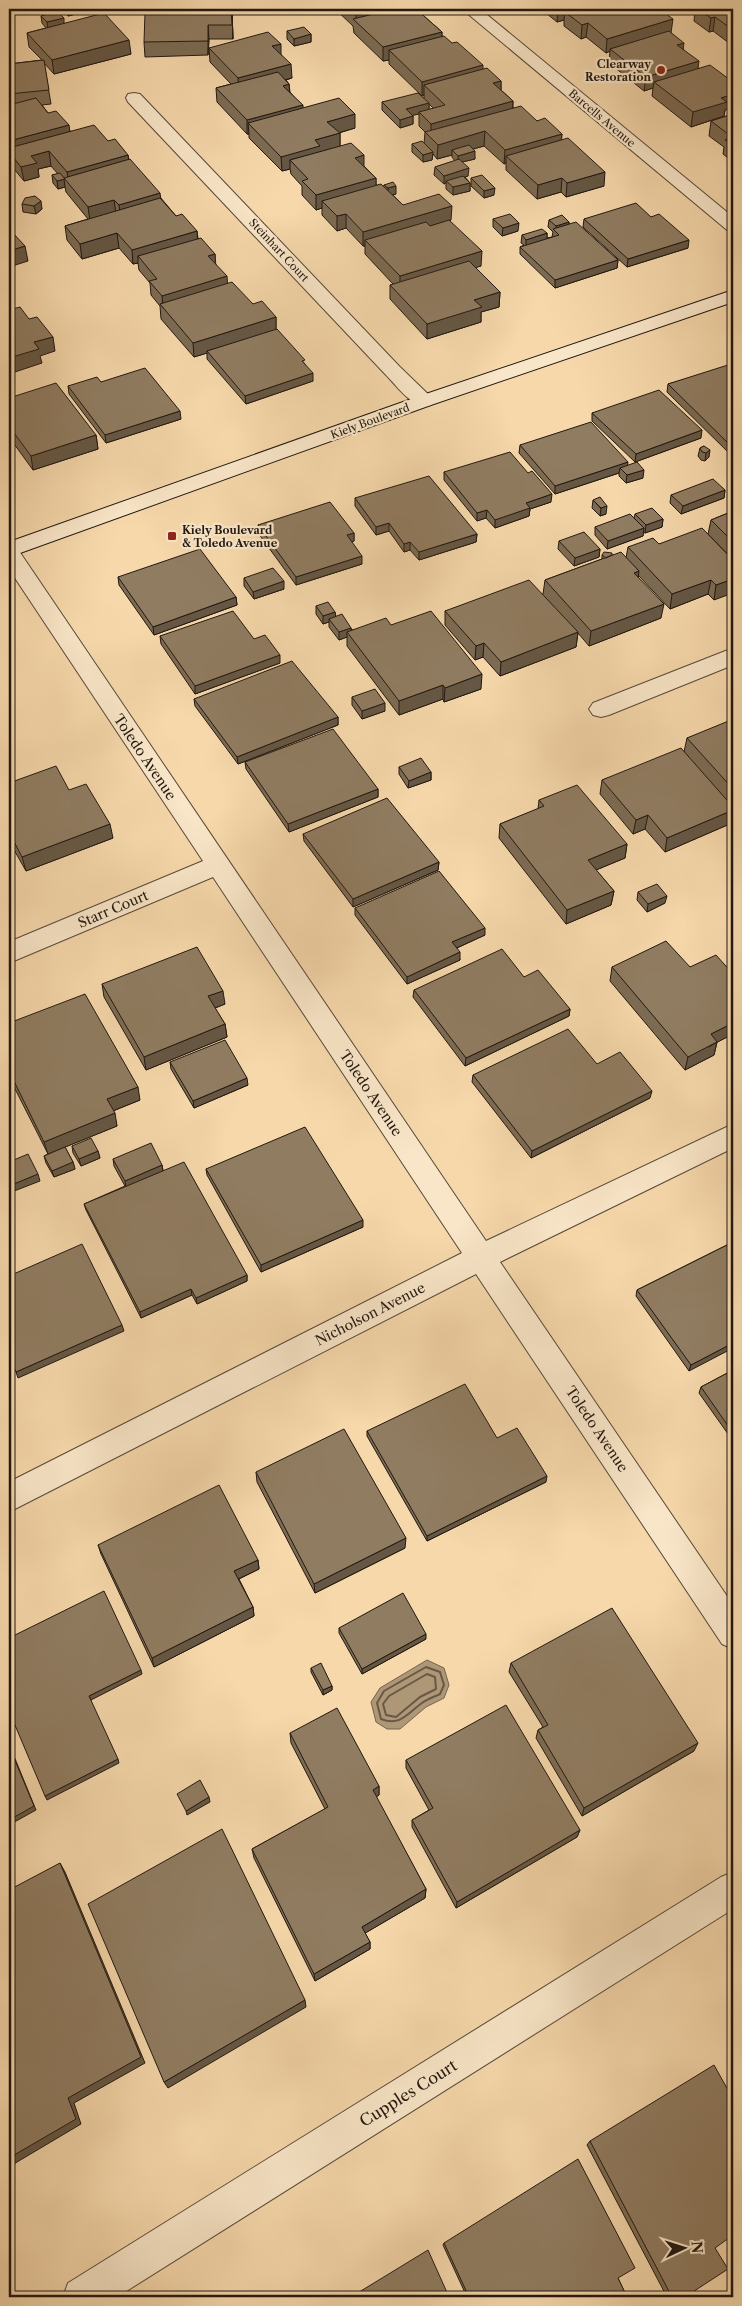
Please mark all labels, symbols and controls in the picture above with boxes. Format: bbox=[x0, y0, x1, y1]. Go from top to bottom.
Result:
place label: Clearway Restoration bbox=[585, 57, 651, 84]
marker: Clearway Restoration bbox=[655, 64, 667, 76]
street label: Barcells Avenue bbox=[566, 86, 638, 150]
street label: Steinhart Court bbox=[246, 215, 312, 285]
street label: Kiely Boulevard bbox=[329, 400, 412, 442]
place label: Kiely Boulevard & Toledo Avenue bbox=[182, 523, 278, 550]
marker: Kiely Boulevard & Toledo Avenue bbox=[166, 530, 178, 542]
street label: Toledo Avenue bbox=[110, 711, 180, 804]
street label: Starr Court bbox=[75, 886, 151, 932]
street label: Toledo Avenue bbox=[336, 1047, 406, 1140]
street label: Nicholson Avenue bbox=[312, 1278, 428, 1349]
street label: Toledo Avenue bbox=[562, 1383, 632, 1476]
street label: Cupples Court bbox=[356, 2055, 461, 2131]
north arrow bbox=[660, 2224, 710, 2274]
text: N bbox=[688, 2240, 706, 2254]

